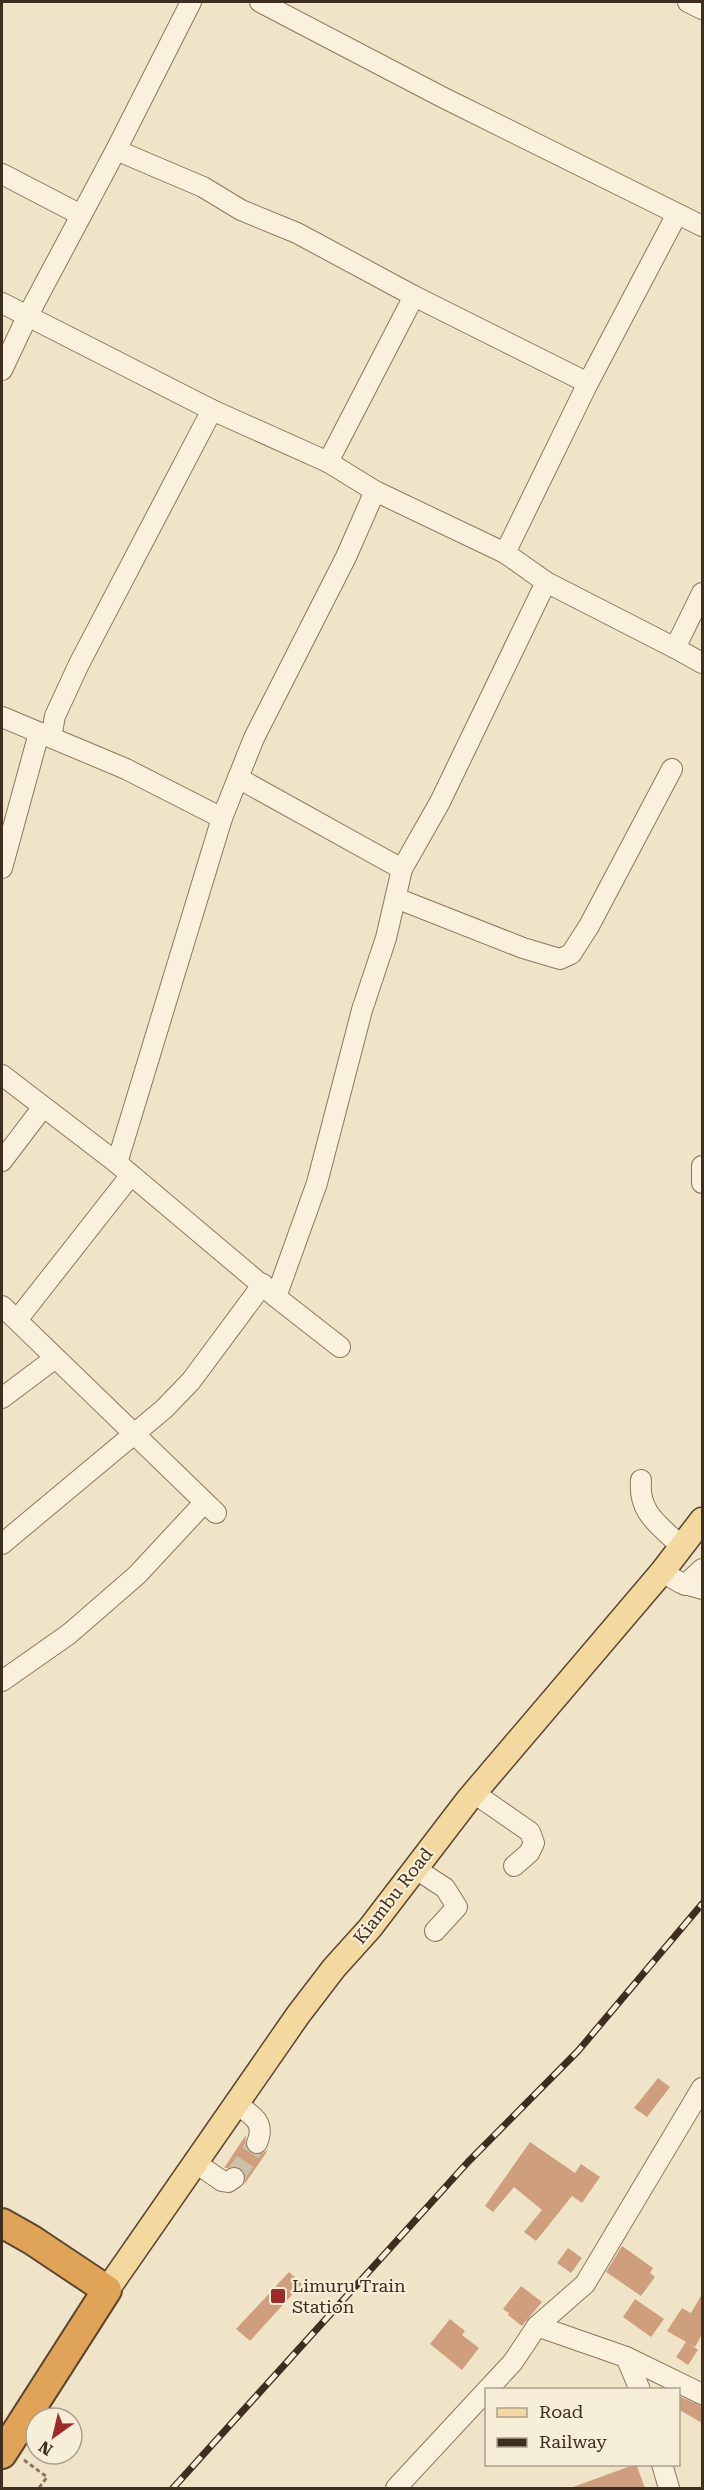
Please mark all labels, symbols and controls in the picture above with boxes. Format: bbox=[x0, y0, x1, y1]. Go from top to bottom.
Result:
street label: Kiambu Road bbox=[349, 1843, 437, 1948]
place label: Limuru Train Station bbox=[292, 2275, 406, 2317]
marker: Limuru Train Station bbox=[269, 2287, 287, 2305]
legend bbox=[485, 2388, 680, 2466]
text: Road bbox=[539, 2401, 584, 2422]
north arrow bbox=[24, 2406, 84, 2466]
text: Railway bbox=[539, 2431, 607, 2452]
text: N bbox=[35, 2437, 56, 2459]

